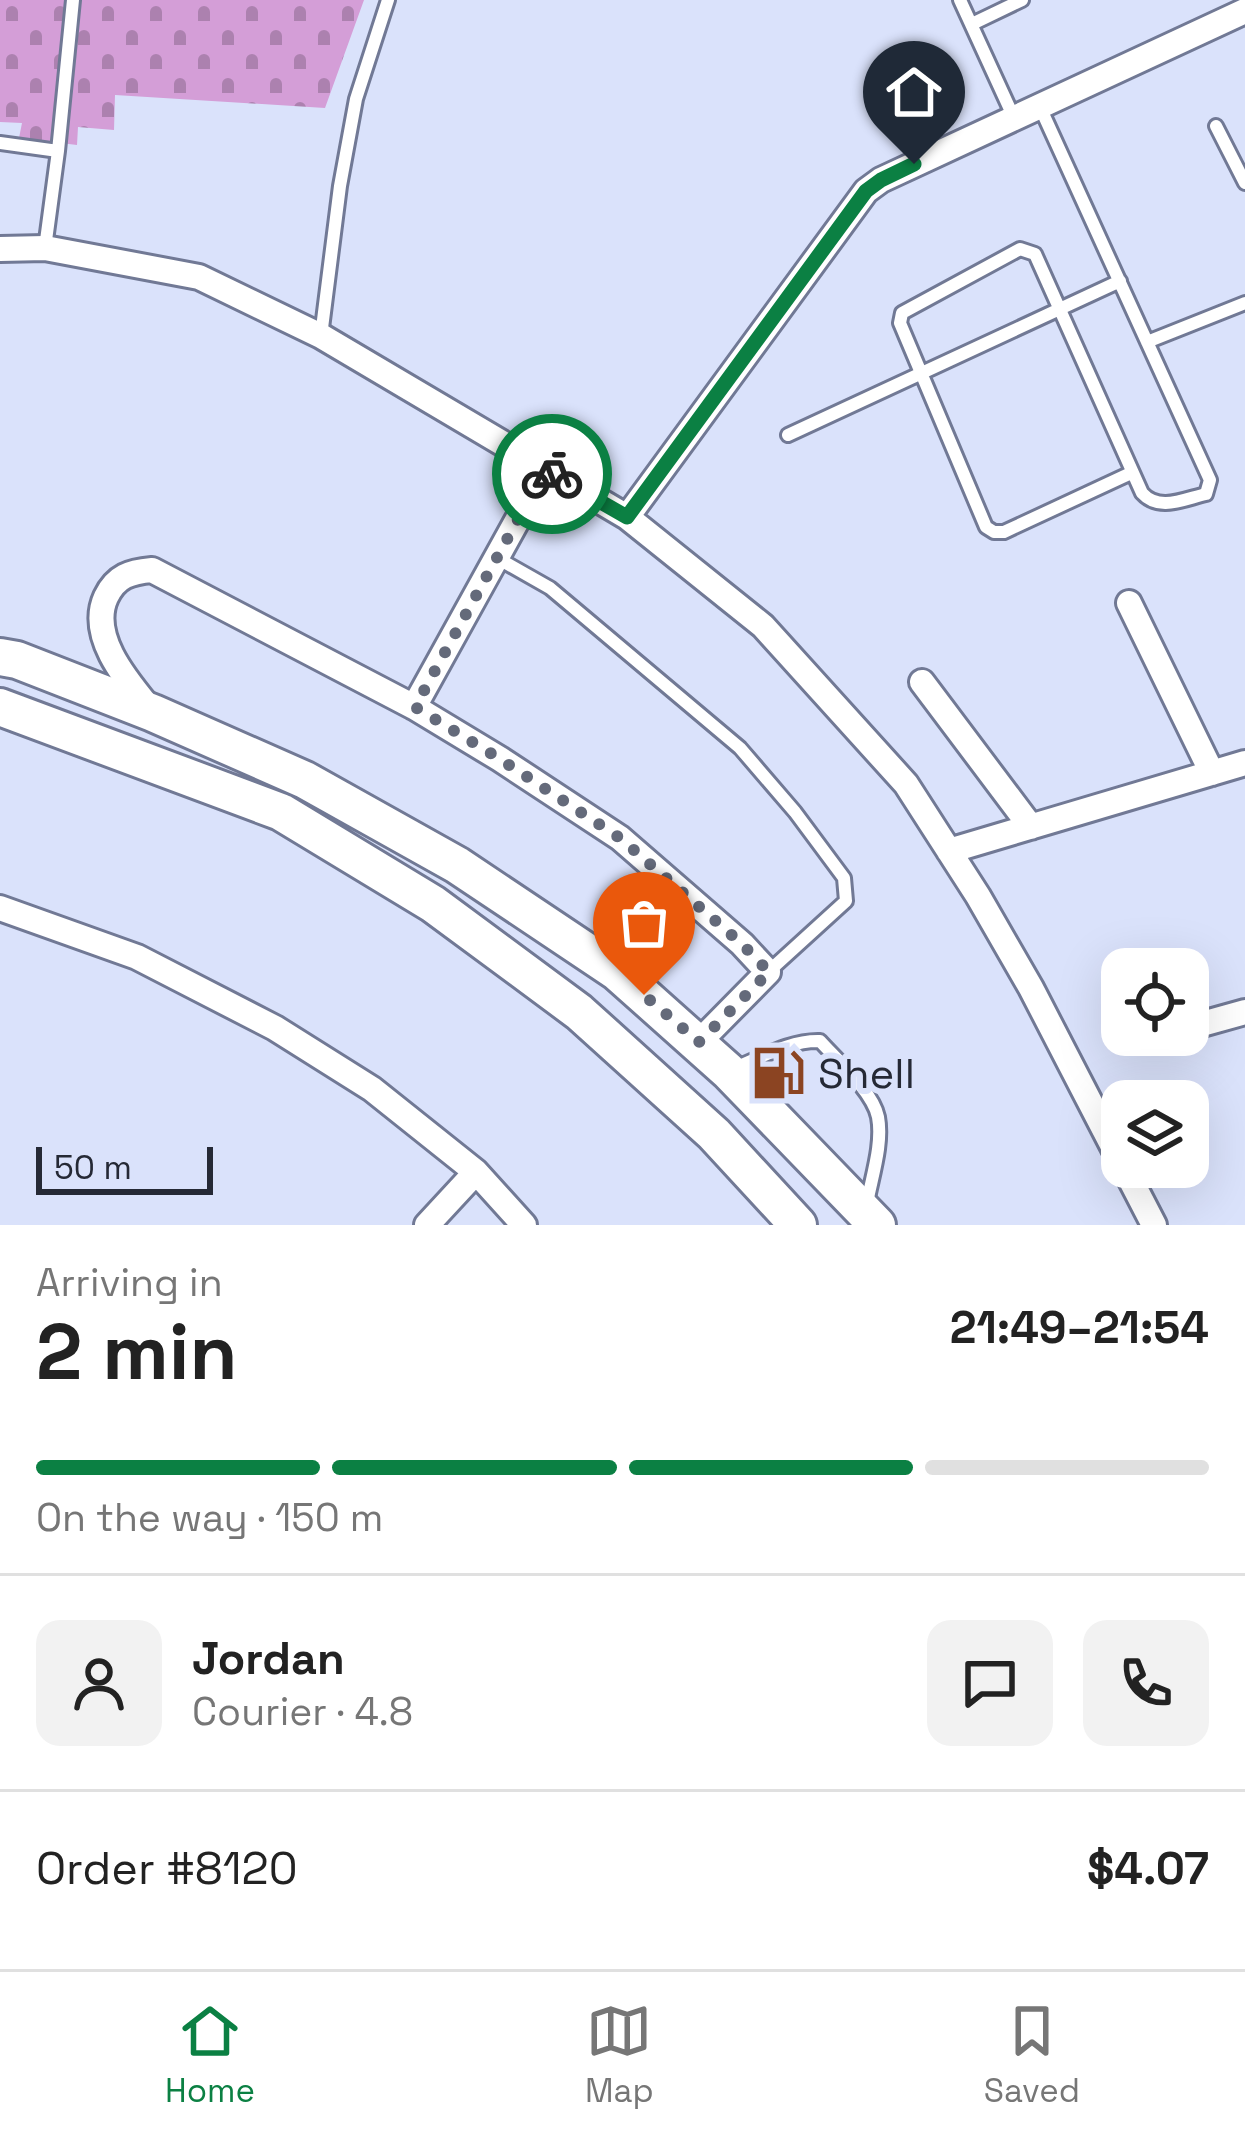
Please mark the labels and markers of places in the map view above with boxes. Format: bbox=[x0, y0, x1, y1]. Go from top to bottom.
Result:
pin bbox=[863, 41, 965, 164]
pin bbox=[593, 872, 695, 995]
fuel station icon: Shell bbox=[749, 1044, 807, 1102]
place label: Shell bbox=[818, 1047, 915, 1100]

